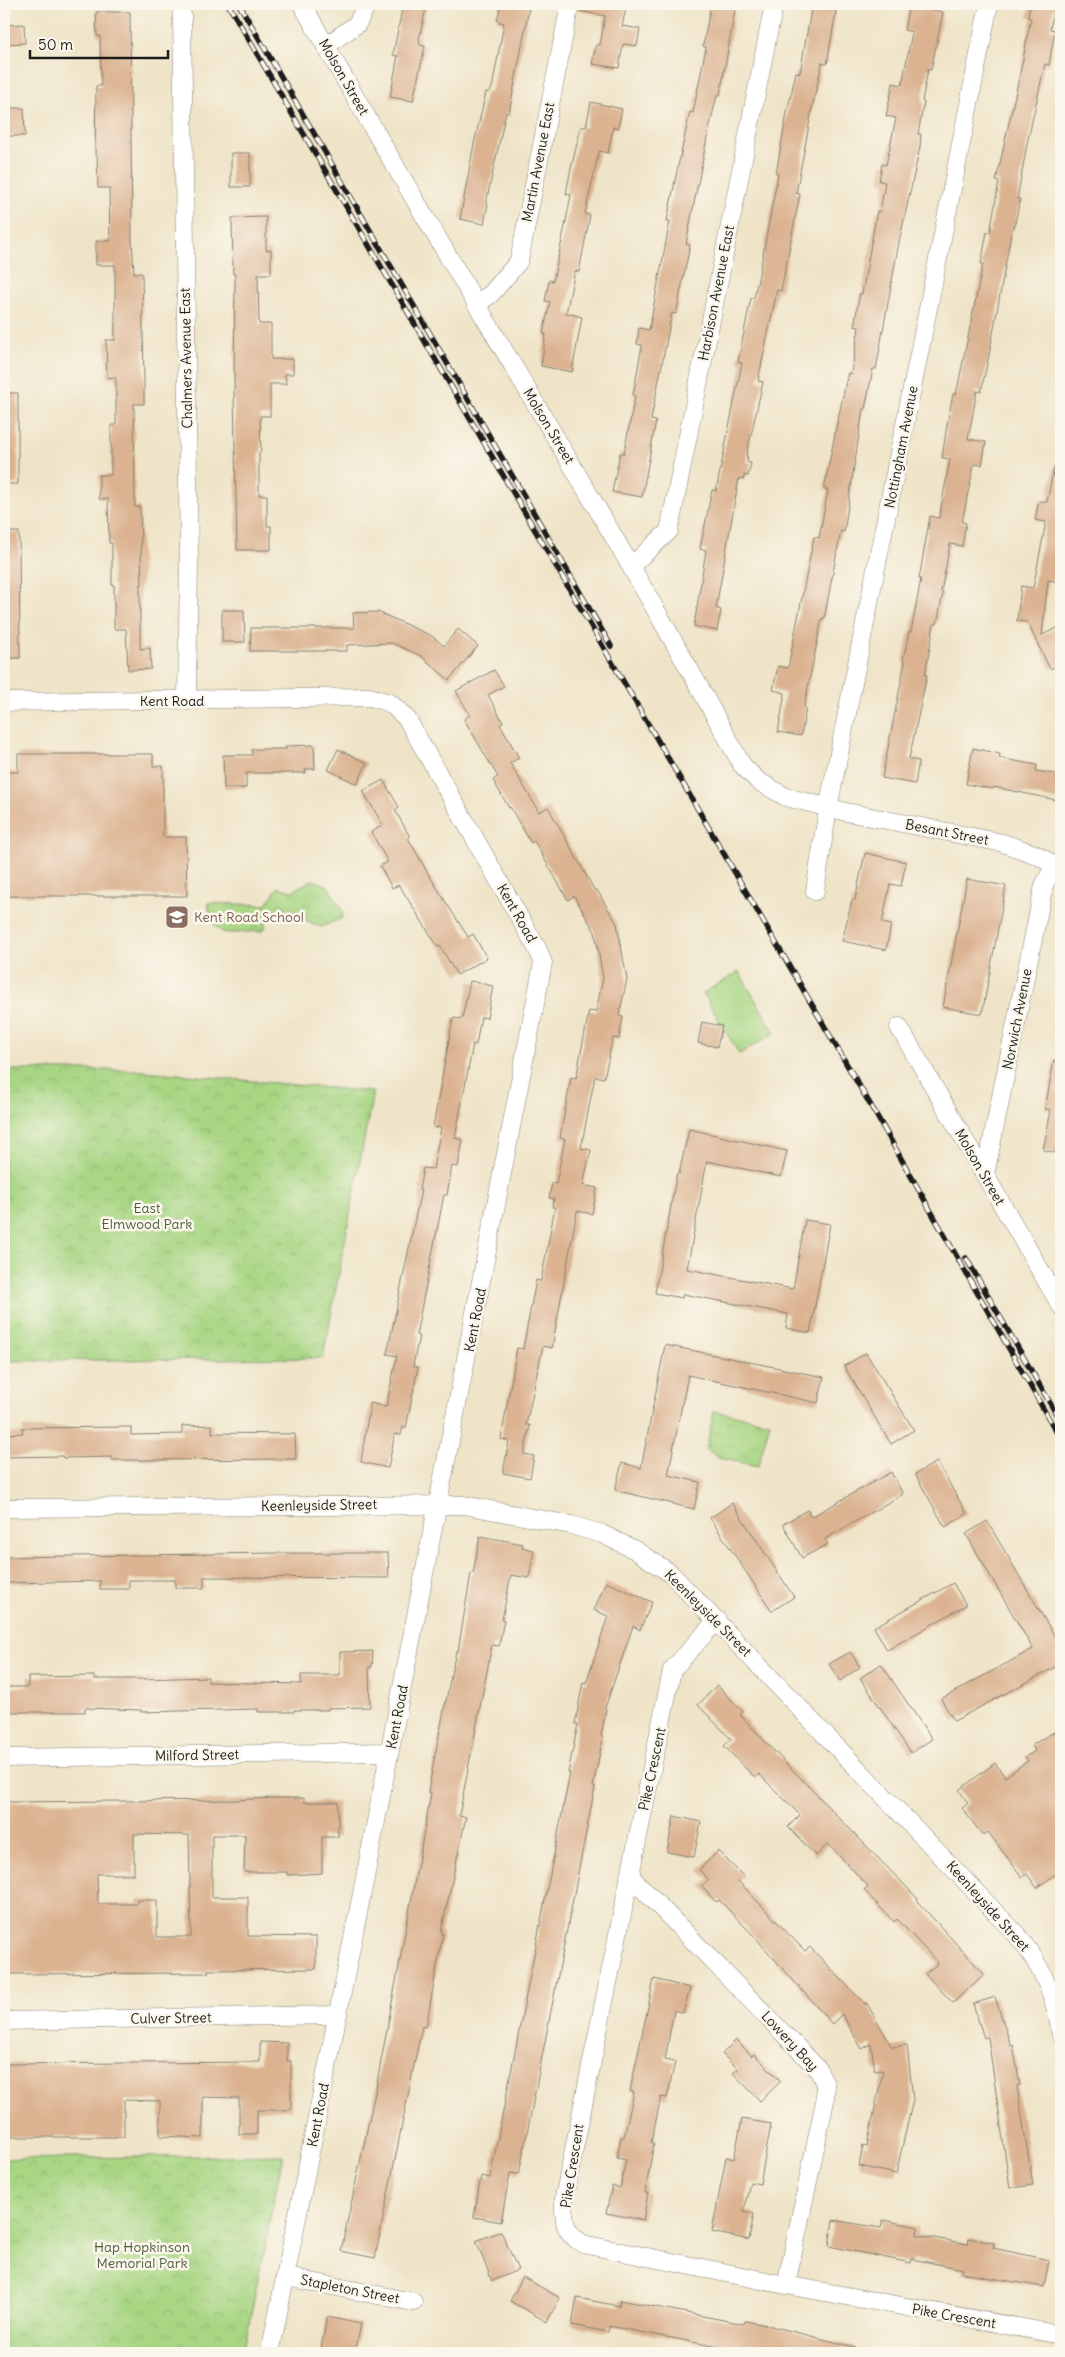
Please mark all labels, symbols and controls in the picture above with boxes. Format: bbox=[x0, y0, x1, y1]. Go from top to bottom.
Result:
scale bar bbox=[30, 28, 168, 60]
text: 50 m bbox=[38, 35, 73, 54]
street label: Molson Street bbox=[315, 36, 373, 119]
street label: Martin Avenue East bbox=[518, 100, 558, 223]
street label: Harbison Avenue East bbox=[694, 223, 738, 362]
street label: Chalmers Avenue East bbox=[176, 287, 196, 429]
street label: Nottingham Avenue bbox=[880, 384, 922, 510]
street label: Molson Street bbox=[519, 385, 579, 467]
street label: Kent Road bbox=[140, 692, 204, 710]
street label: Besant Street bbox=[904, 815, 990, 849]
street label: Kent Road bbox=[493, 880, 541, 946]
school or university icon: Kent Road School bbox=[164, 904, 190, 930]
place label: Kent Road School bbox=[194, 908, 304, 926]
street label: Norwich Avenue bbox=[998, 967, 1036, 1071]
street label: Molson Street bbox=[951, 1126, 1009, 1209]
park label: East Elmwood Park bbox=[102, 1199, 192, 1233]
street label: Kent Road bbox=[460, 1287, 490, 1353]
street label: Keenleyside Street bbox=[261, 1495, 377, 1515]
street label: Keenleyside Street bbox=[661, 1566, 756, 1661]
street label: Kent Road bbox=[382, 1684, 412, 1750]
street label: Pike Crescent bbox=[634, 1725, 670, 1812]
street label: Milford Street bbox=[155, 1745, 240, 1765]
street label: Keenleyside Street bbox=[942, 1857, 1034, 1955]
street label: Lowery Bay bbox=[758, 2007, 822, 2075]
street label: Culver Street bbox=[130, 2008, 212, 2028]
street label: Kent Road bbox=[303, 2082, 333, 2148]
street label: Pike Crescent bbox=[556, 2122, 588, 2209]
park label: Hap Hopkinson Memorial Park bbox=[94, 2238, 190, 2272]
street label: Stapleton Street bbox=[299, 2271, 401, 2307]
street label: Pike Crescent bbox=[911, 2300, 998, 2332]

